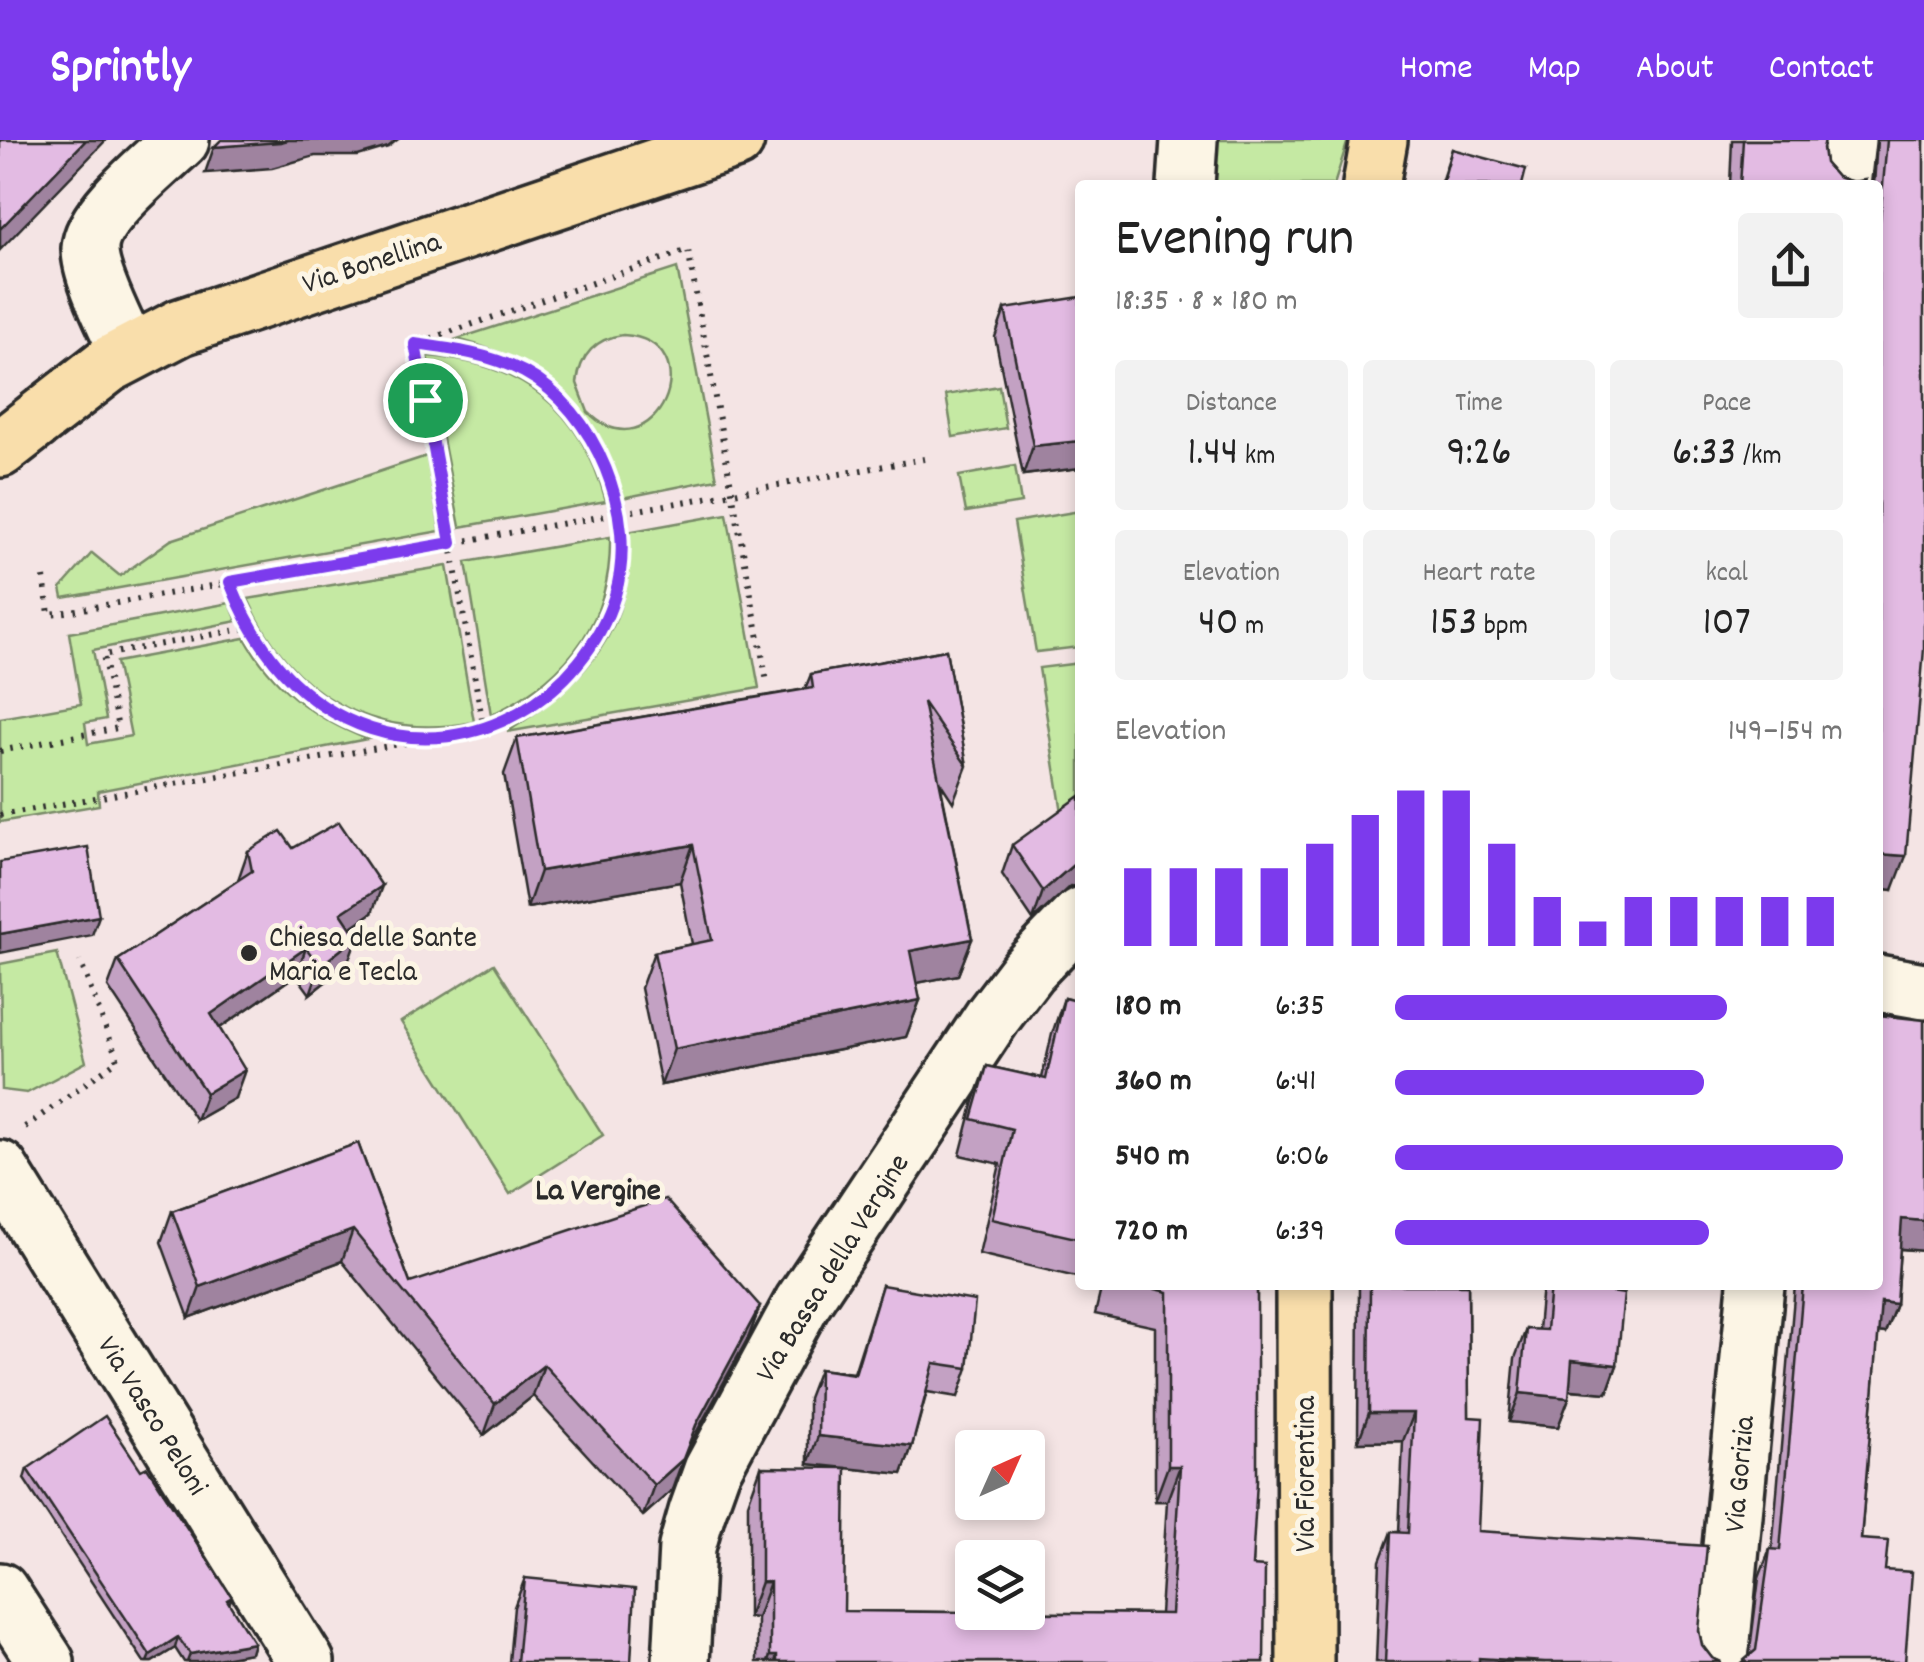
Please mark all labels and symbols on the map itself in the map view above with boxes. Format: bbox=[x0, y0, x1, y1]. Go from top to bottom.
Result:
street label: Via Bonellina bbox=[298, 222, 448, 308]
pin bbox=[383, 358, 468, 443]
place label: Chiesa delle Sante Maria e Tecla bbox=[269, 919, 477, 996]
marker: Chiesa delle Sante Maria e Tecla bbox=[238, 942, 260, 964]
street label: Via Bassa della Vergine bbox=[747, 1147, 923, 1392]
district label: La Vergine bbox=[535, 1170, 661, 1216]
street label: Via Vasco Peloni bbox=[84, 1329, 216, 1505]
street label: Via Fiorentina bbox=[1287, 1395, 1330, 1552]
street label: Via Gorizia bbox=[1716, 1413, 1769, 1535]
north arrow bbox=[955, 1430, 1045, 1520]

